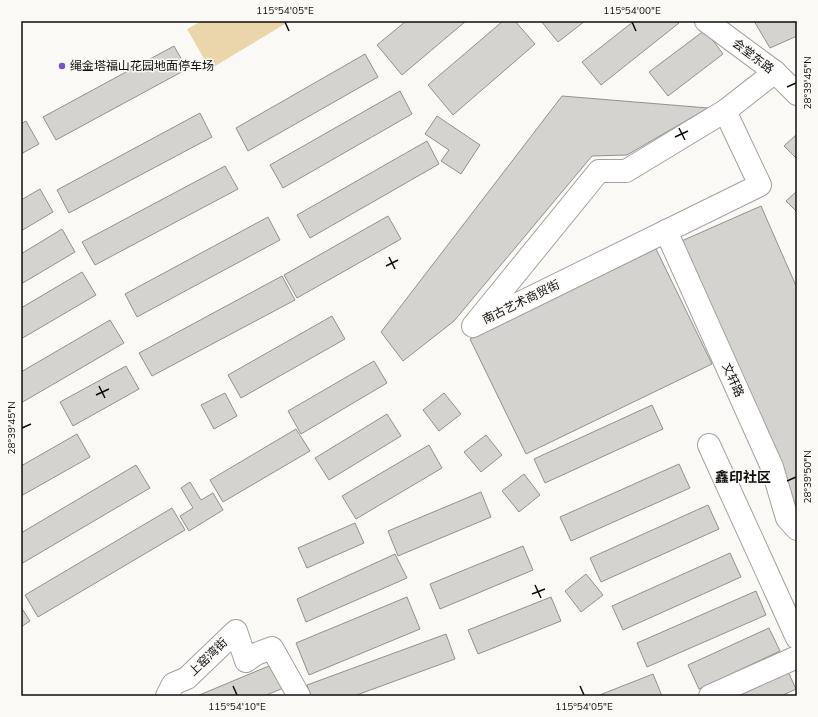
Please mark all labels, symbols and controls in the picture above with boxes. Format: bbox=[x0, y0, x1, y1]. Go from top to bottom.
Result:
text: 115°54'05"E bbox=[256, 4, 314, 18]
text: 115°54'00"E bbox=[603, 4, 661, 18]
street label: 会堂东路 bbox=[729, 35, 777, 77]
text: 28°39'45"N bbox=[801, 56, 815, 110]
place label: 绳金塔福山花园地面停车场 bbox=[70, 58, 214, 74]
marker: 绳金塔福山花园地面停车场 bbox=[57, 61, 67, 71]
street label: 南古艺术商贸街 bbox=[480, 276, 562, 328]
street label: 文轩路 bbox=[718, 360, 748, 400]
text: 28°39'45"N bbox=[5, 401, 19, 455]
text: 28°39'50"N bbox=[801, 450, 815, 504]
district label: 鑫印社区 bbox=[715, 468, 771, 487]
street label: 上窑湾街 bbox=[185, 635, 231, 679]
text: 115°54'10"E bbox=[208, 700, 266, 714]
text: 115°54'05"E bbox=[555, 700, 613, 714]

